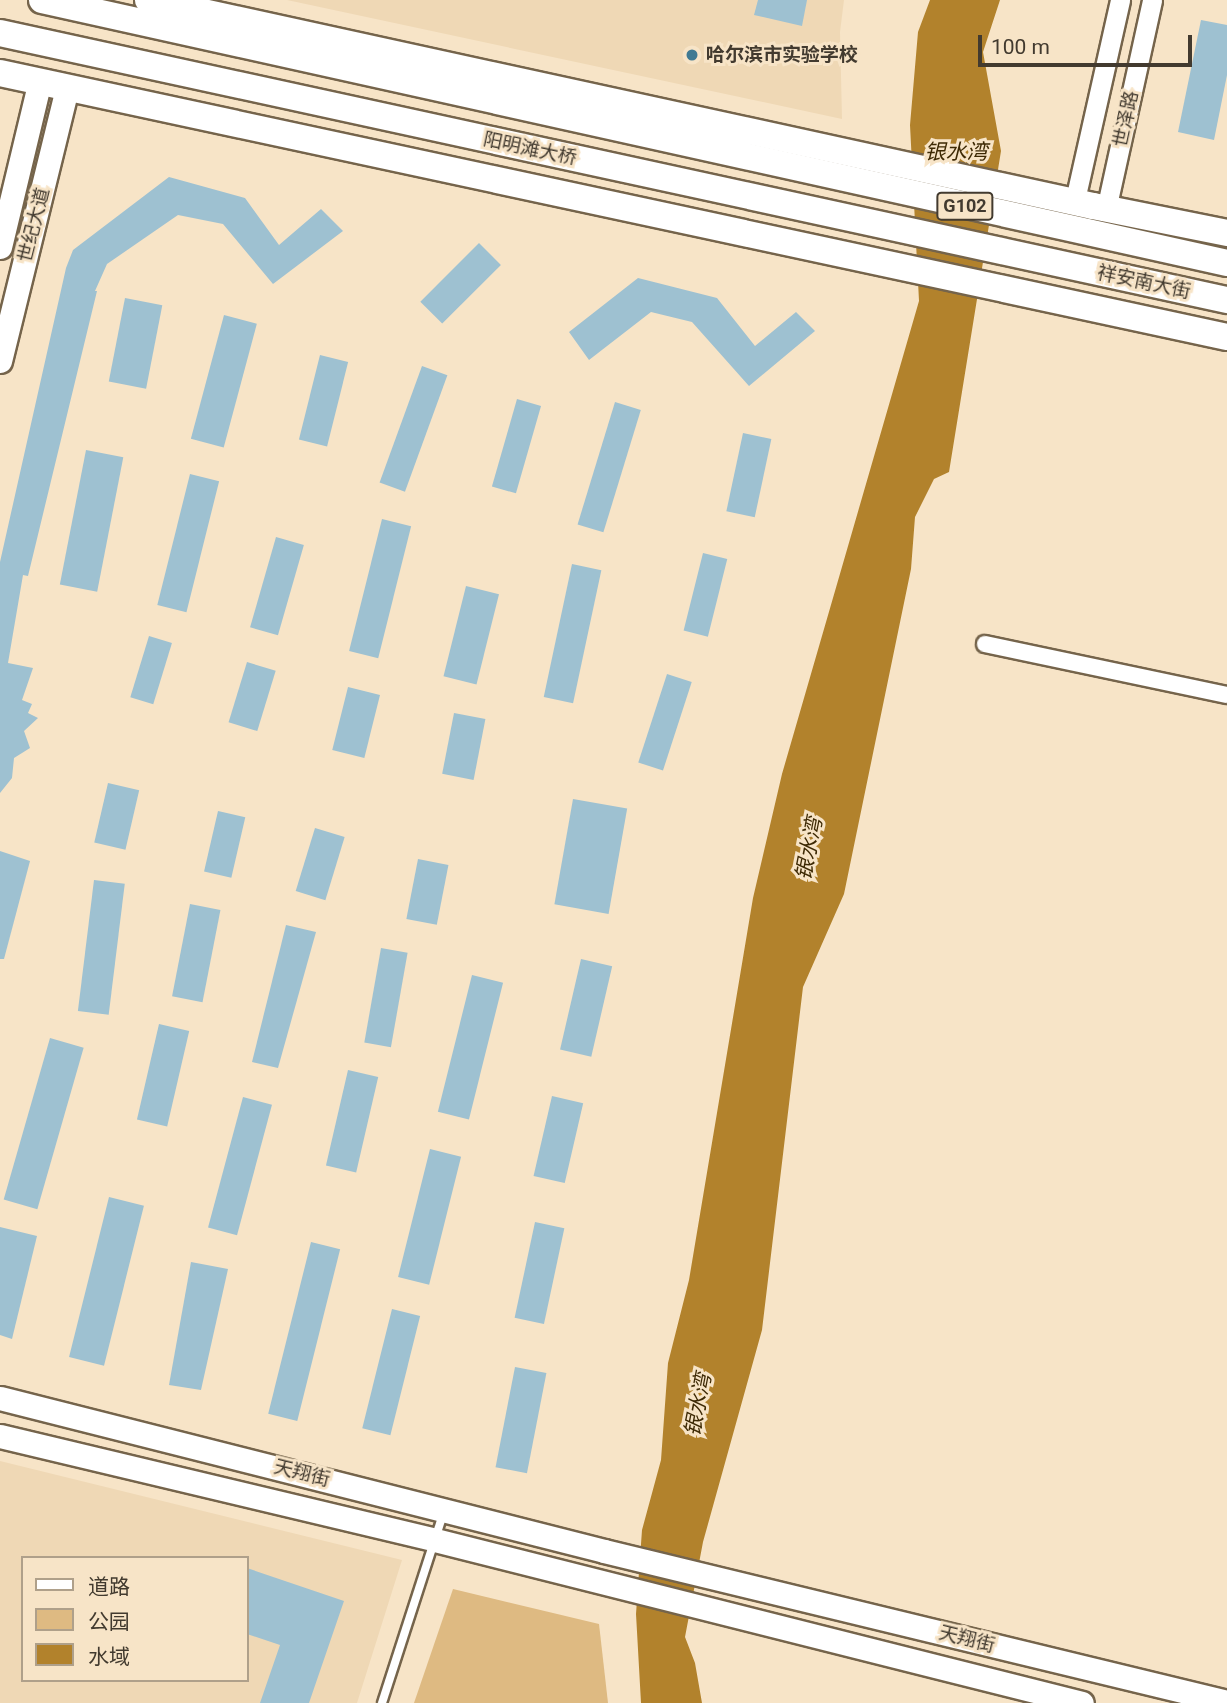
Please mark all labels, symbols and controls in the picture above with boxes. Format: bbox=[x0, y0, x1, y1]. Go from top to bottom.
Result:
scale bar bbox=[982, 21, 1196, 65]
text: 100 m bbox=[991, 35, 1050, 59]
place label: 哈尔滨市实验学校 bbox=[706, 44, 858, 66]
marker: 哈尔滨市实验学校 bbox=[684, 47, 700, 63]
street label: 世泽路 bbox=[1109, 89, 1143, 149]
street label: 阳明滩大桥 bbox=[481, 128, 579, 170]
water label: 银水湾 bbox=[925, 139, 987, 165]
street label: 世纪大道 bbox=[14, 185, 54, 265]
road number: G102 bbox=[935, 191, 995, 220]
street label: 祥安南大街 bbox=[1095, 261, 1193, 303]
water label: 银水湾 bbox=[791, 816, 827, 882]
water label: 银水湾 bbox=[680, 1372, 716, 1438]
street label: 天翔街 bbox=[272, 1455, 332, 1491]
legend bbox=[21, 1556, 248, 1682]
text: 道路 bbox=[88, 1575, 130, 1599]
text: 公园 bbox=[88, 1610, 130, 1634]
street label: 天翔街 bbox=[937, 1621, 997, 1657]
text: 水域 bbox=[88, 1645, 130, 1669]

